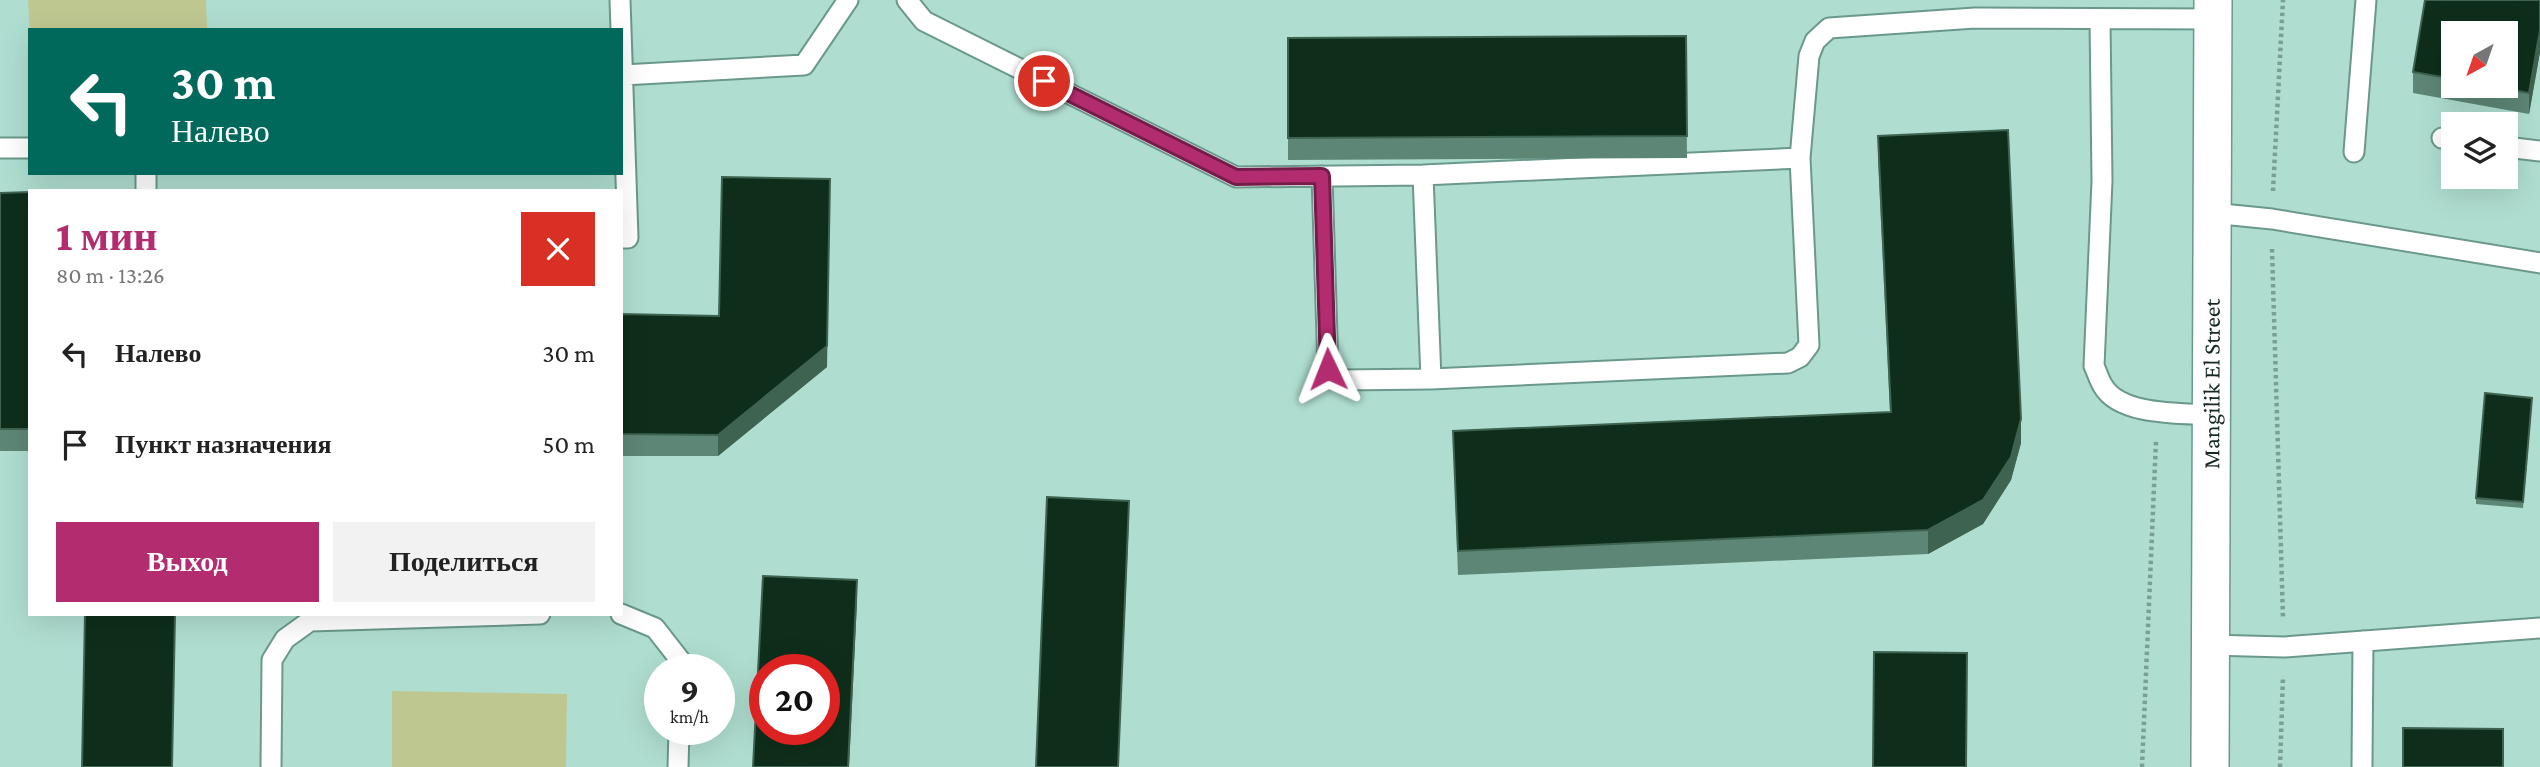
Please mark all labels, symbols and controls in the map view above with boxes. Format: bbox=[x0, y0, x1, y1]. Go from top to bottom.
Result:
north arrow bbox=[2441, 21, 2518, 98]
map controls bbox=[2441, 21, 2518, 189]
pin bbox=[1014, 51, 1074, 111]
text: 30 m bbox=[171, 55, 276, 110]
icon: left bbox=[56, 56, 147, 147]
icon: arrive bbox=[1025, 62, 1063, 100]
button: layers bbox=[2441, 112, 2518, 189]
text: Налево bbox=[171, 113, 270, 149]
text: 1 мин bbox=[56, 212, 158, 259]
button: close bbox=[521, 212, 595, 286]
text: 80 m · 13:26 bbox=[56, 262, 165, 288]
street label: Mangilik El Street bbox=[2197, 298, 2225, 469]
position arrow bbox=[1291, 332, 1365, 406]
icon: left bbox=[56, 335, 94, 373]
text: Налево bbox=[115, 339, 201, 368]
text: 30 m bbox=[542, 339, 595, 368]
icon: arrive bbox=[56, 426, 94, 464]
text: Пункт назначения bbox=[115, 430, 332, 459]
text: 50 m bbox=[542, 430, 595, 459]
button: Выход bbox=[56, 522, 319, 602]
button: Поделиться bbox=[333, 522, 595, 602]
speed limit sign: 20 bbox=[749, 654, 840, 745]
text: 9 bbox=[680, 671, 699, 710]
text: km/h bbox=[670, 707, 709, 727]

